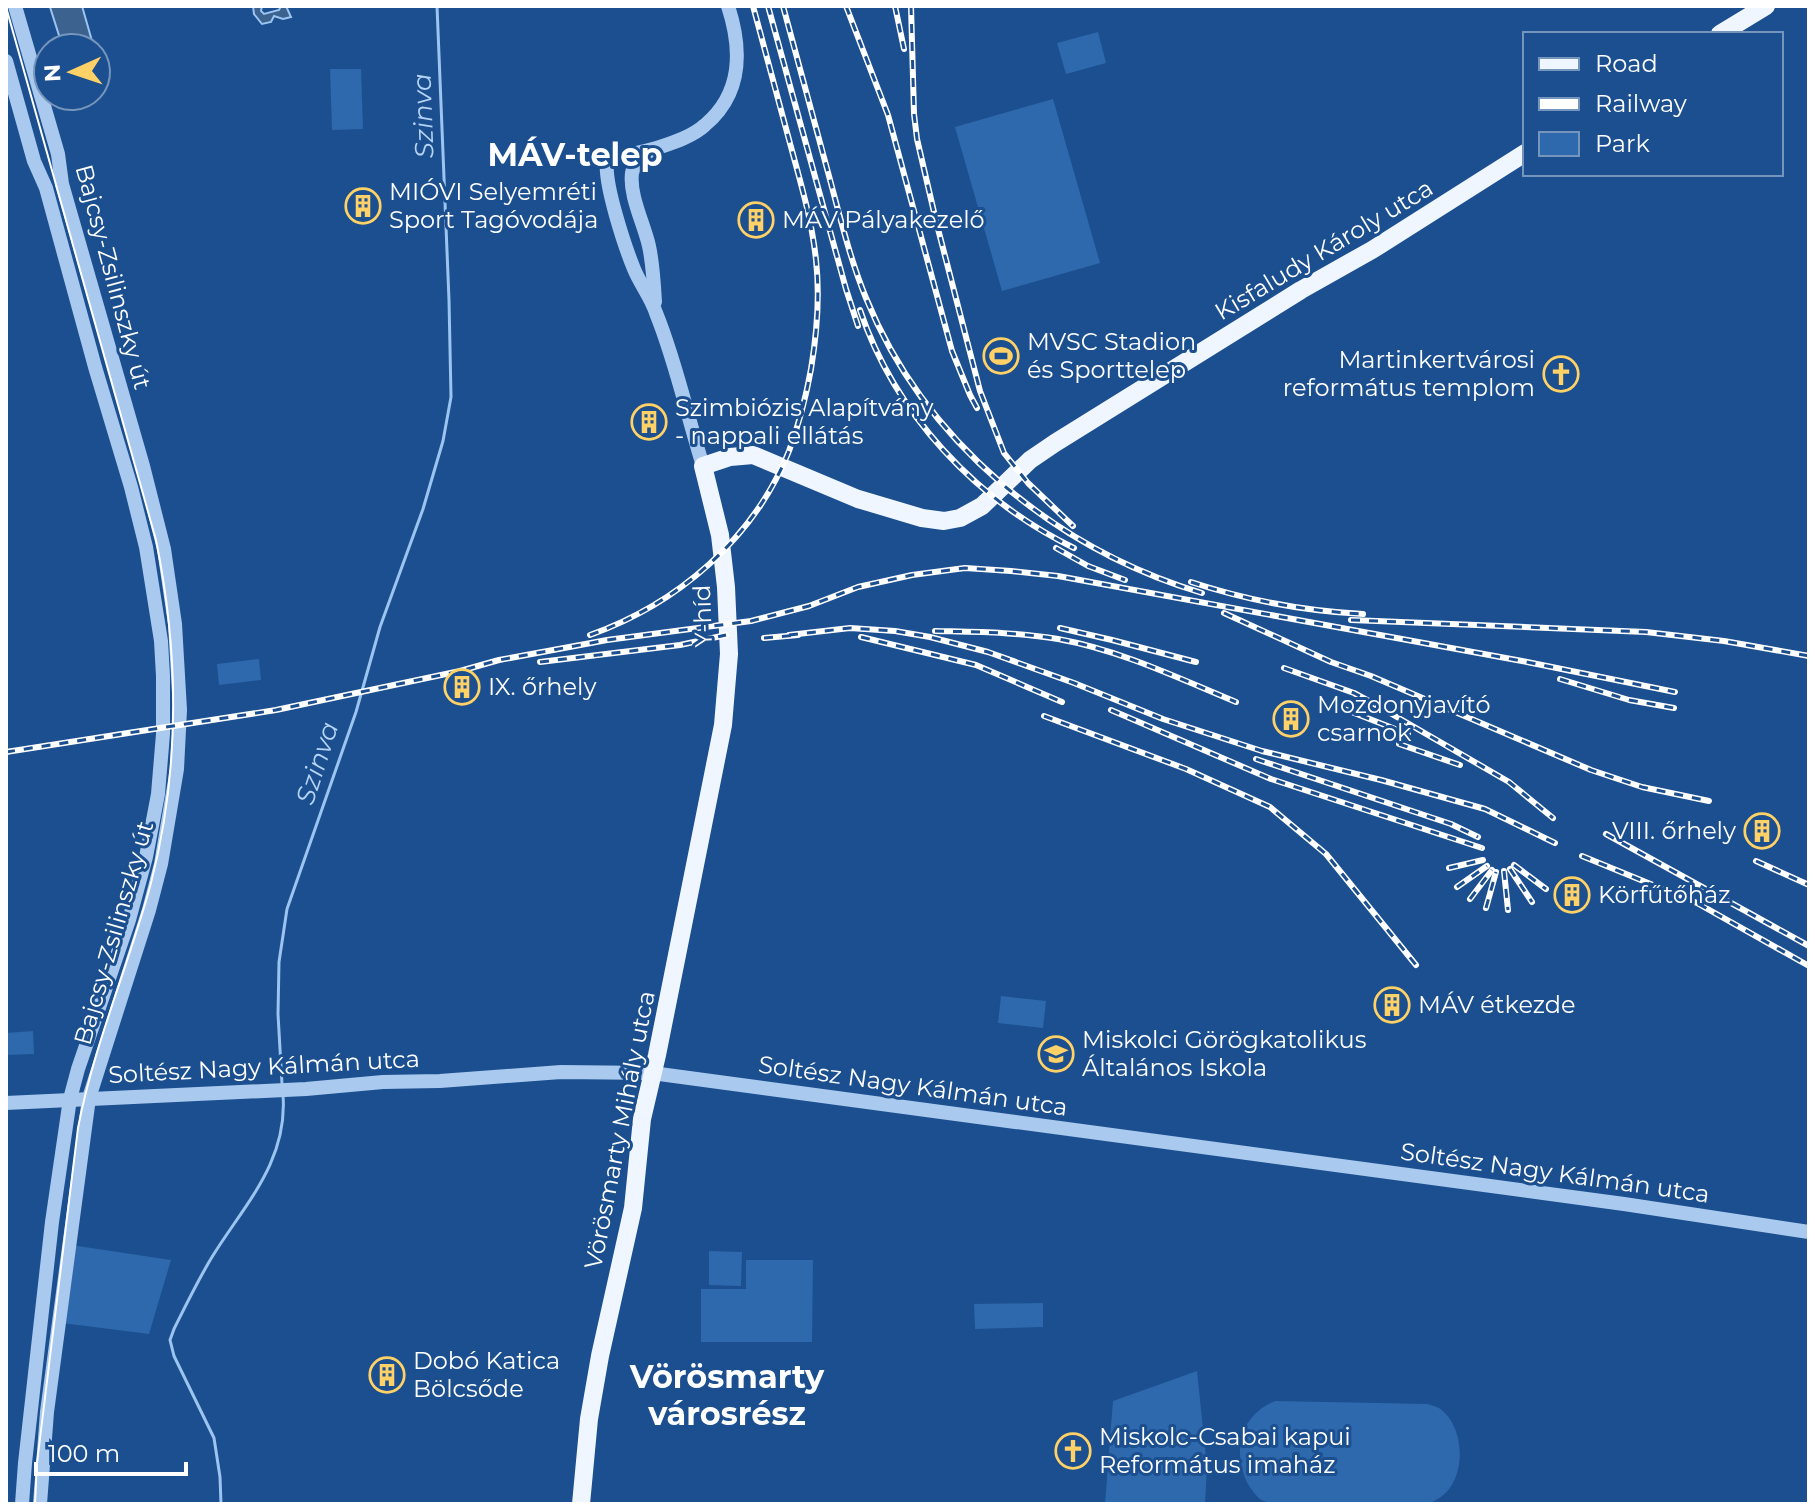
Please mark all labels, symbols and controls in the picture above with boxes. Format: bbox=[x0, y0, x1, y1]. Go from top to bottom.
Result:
north arrow bbox=[32, 32, 112, 112]
legend bbox=[1523, 32, 1783, 176]
text: Road bbox=[1595, 49, 1658, 78]
text: N bbox=[39, 63, 66, 83]
water label: Szinva bbox=[406, 73, 440, 159]
text: Railway bbox=[1595, 89, 1687, 118]
text: Park bbox=[1595, 129, 1650, 158]
district label: MÁV-telep bbox=[487, 135, 663, 174]
street label: Bajcsy-Zsilinszky út bbox=[69, 161, 158, 393]
street label: Kisfaludy Károly utca bbox=[1209, 173, 1438, 326]
place label: MIÓVI Selyemréti Sport Tagóvodája bbox=[389, 177, 598, 234]
building icon: MIÓVI Selyemréti Sport Tagóvodája bbox=[344, 187, 382, 225]
building icon: MÁV Pályakezelő bbox=[737, 201, 775, 239]
place label: MÁV Pályakezelő bbox=[782, 205, 985, 234]
place label: MVSC Stadion és Sporttelep bbox=[1027, 327, 1196, 384]
sports icon: MVSC Stadion és Sporttelep bbox=[982, 337, 1020, 375]
place label: Martinkertvárosi református templom bbox=[1283, 345, 1535, 402]
church icon: Martinkertvárosi református templom bbox=[1542, 355, 1580, 393]
place label: Szimbiózis Alapítvány - nappali ellátás bbox=[675, 393, 934, 450]
building icon: Szimbiózis Alapítvány - nappali ellátás bbox=[630, 403, 668, 441]
street label: Y-híd bbox=[687, 584, 718, 648]
building icon: IX. őrhely bbox=[443, 668, 481, 706]
place label: IX. őrhely bbox=[488, 672, 596, 701]
place label: Mozdonyjavító csarnok bbox=[1317, 690, 1490, 747]
building icon: Mozdonyjavító csarnok bbox=[1272, 700, 1310, 738]
water label: Szinva bbox=[289, 718, 345, 808]
building icon: VIII. őrhely bbox=[1743, 812, 1781, 850]
place label: VIII. őrhely bbox=[1612, 816, 1736, 845]
street label: Bajcsy-Zsilinszky út bbox=[68, 817, 159, 1048]
building icon: Körfűtőház bbox=[1553, 876, 1591, 914]
place label: Körfűtőház bbox=[1598, 880, 1730, 909]
building icon: MÁV étkezde bbox=[1373, 986, 1411, 1024]
street label: Vörösmarty Mihály utca bbox=[578, 988, 661, 1272]
place label: MÁV étkezde bbox=[1418, 990, 1576, 1019]
place label: Miskolci Görögkatolikus Általános Iskola bbox=[1082, 1025, 1366, 1082]
school or university icon: Miskolci Görögkatolikus Általános Iskola bbox=[1037, 1035, 1075, 1073]
street label: Soltész Nagy Kálmán utca bbox=[107, 1044, 421, 1089]
street label: Soltész Nagy Kálmán utca bbox=[757, 1049, 1070, 1122]
street label: Soltész Nagy Kálmán utca bbox=[1399, 1136, 1712, 1209]
place label: Dobó Katica Bölcsőde bbox=[413, 1346, 560, 1403]
building icon: Dobó Katica Bölcsőde bbox=[368, 1356, 406, 1394]
district label: Vörösmarty városrész bbox=[629, 1357, 825, 1433]
place label: Miskolc-Csabai kapui Református imaház bbox=[1099, 1422, 1351, 1479]
scale bar bbox=[36, 1426, 186, 1476]
church icon: Miskolc-Csabai kapui Református imaház bbox=[1054, 1432, 1092, 1470]
text: 100 m bbox=[48, 1439, 120, 1468]

